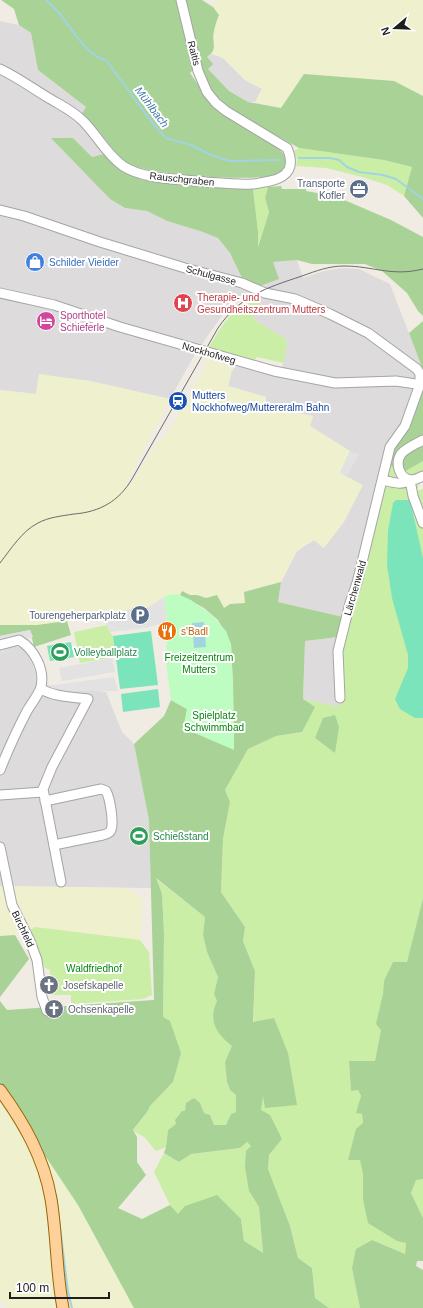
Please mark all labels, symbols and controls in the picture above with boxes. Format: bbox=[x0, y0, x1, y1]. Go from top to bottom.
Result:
north arrow bbox=[375, 8, 415, 48]
text: N bbox=[379, 25, 393, 37]
street label: Raitis bbox=[186, 40, 202, 66]
water label: Mühlbach bbox=[133, 84, 171, 130]
street label: Rauschgraben bbox=[149, 170, 215, 188]
place label: Transporte Kofler bbox=[297, 178, 346, 201]
office icon: Transporte Kofler bbox=[348, 178, 370, 200]
shop icon: Schilder Vieider bbox=[24, 251, 46, 273]
place label: Schilder Vieider bbox=[49, 257, 120, 268]
street label: Schulgasse bbox=[185, 263, 238, 287]
hospital icon: Therapie- und Gesundheitszentrum Mutters bbox=[172, 292, 194, 314]
place label: Therapie- und Gesundheitszentrum Mutters bbox=[197, 292, 325, 315]
hotel icon: Sporthotel Schieferle bbox=[35, 310, 57, 332]
place label: Sporthotel Schieferle bbox=[60, 310, 106, 333]
street label: Nockhofweg bbox=[181, 340, 237, 366]
station icon: Mutters Nockhofweg/Muttereralm Bahn bbox=[167, 390, 189, 412]
place label: Mutters Nockhofweg/Muttereralm Bahn bbox=[192, 390, 329, 413]
street label: Lärchenwald bbox=[342, 559, 368, 617]
parking icon: Tourengeherparkplatz bbox=[129, 604, 151, 626]
place label: Tourengeherparkplatz bbox=[29, 610, 126, 621]
restaurant icon: s'Badl bbox=[156, 620, 178, 642]
place label: s'Badl bbox=[181, 626, 208, 637]
sports icon: Volleyballplatz bbox=[49, 641, 71, 663]
place label: Volleyballplatz bbox=[74, 647, 137, 658]
park label: Freizeitzentrum Mutters bbox=[165, 652, 233, 675]
park label: Spielplatz Schwimmbad bbox=[184, 710, 244, 733]
sports icon: Schießstand bbox=[128, 825, 150, 847]
place label: Schießstand bbox=[153, 831, 209, 842]
street label: Birchfeld bbox=[10, 909, 36, 949]
park label: Waldfriedhof bbox=[66, 963, 122, 974]
church icon: Josefskapelle bbox=[38, 974, 60, 996]
place label: Josefskapelle bbox=[63, 980, 124, 991]
church icon: Ochsenkapelle bbox=[43, 998, 65, 1020]
place label: Ochsenkapelle bbox=[68, 1004, 135, 1015]
scale bar bbox=[10, 1274, 109, 1300]
text: 100 m bbox=[16, 1281, 49, 1295]

